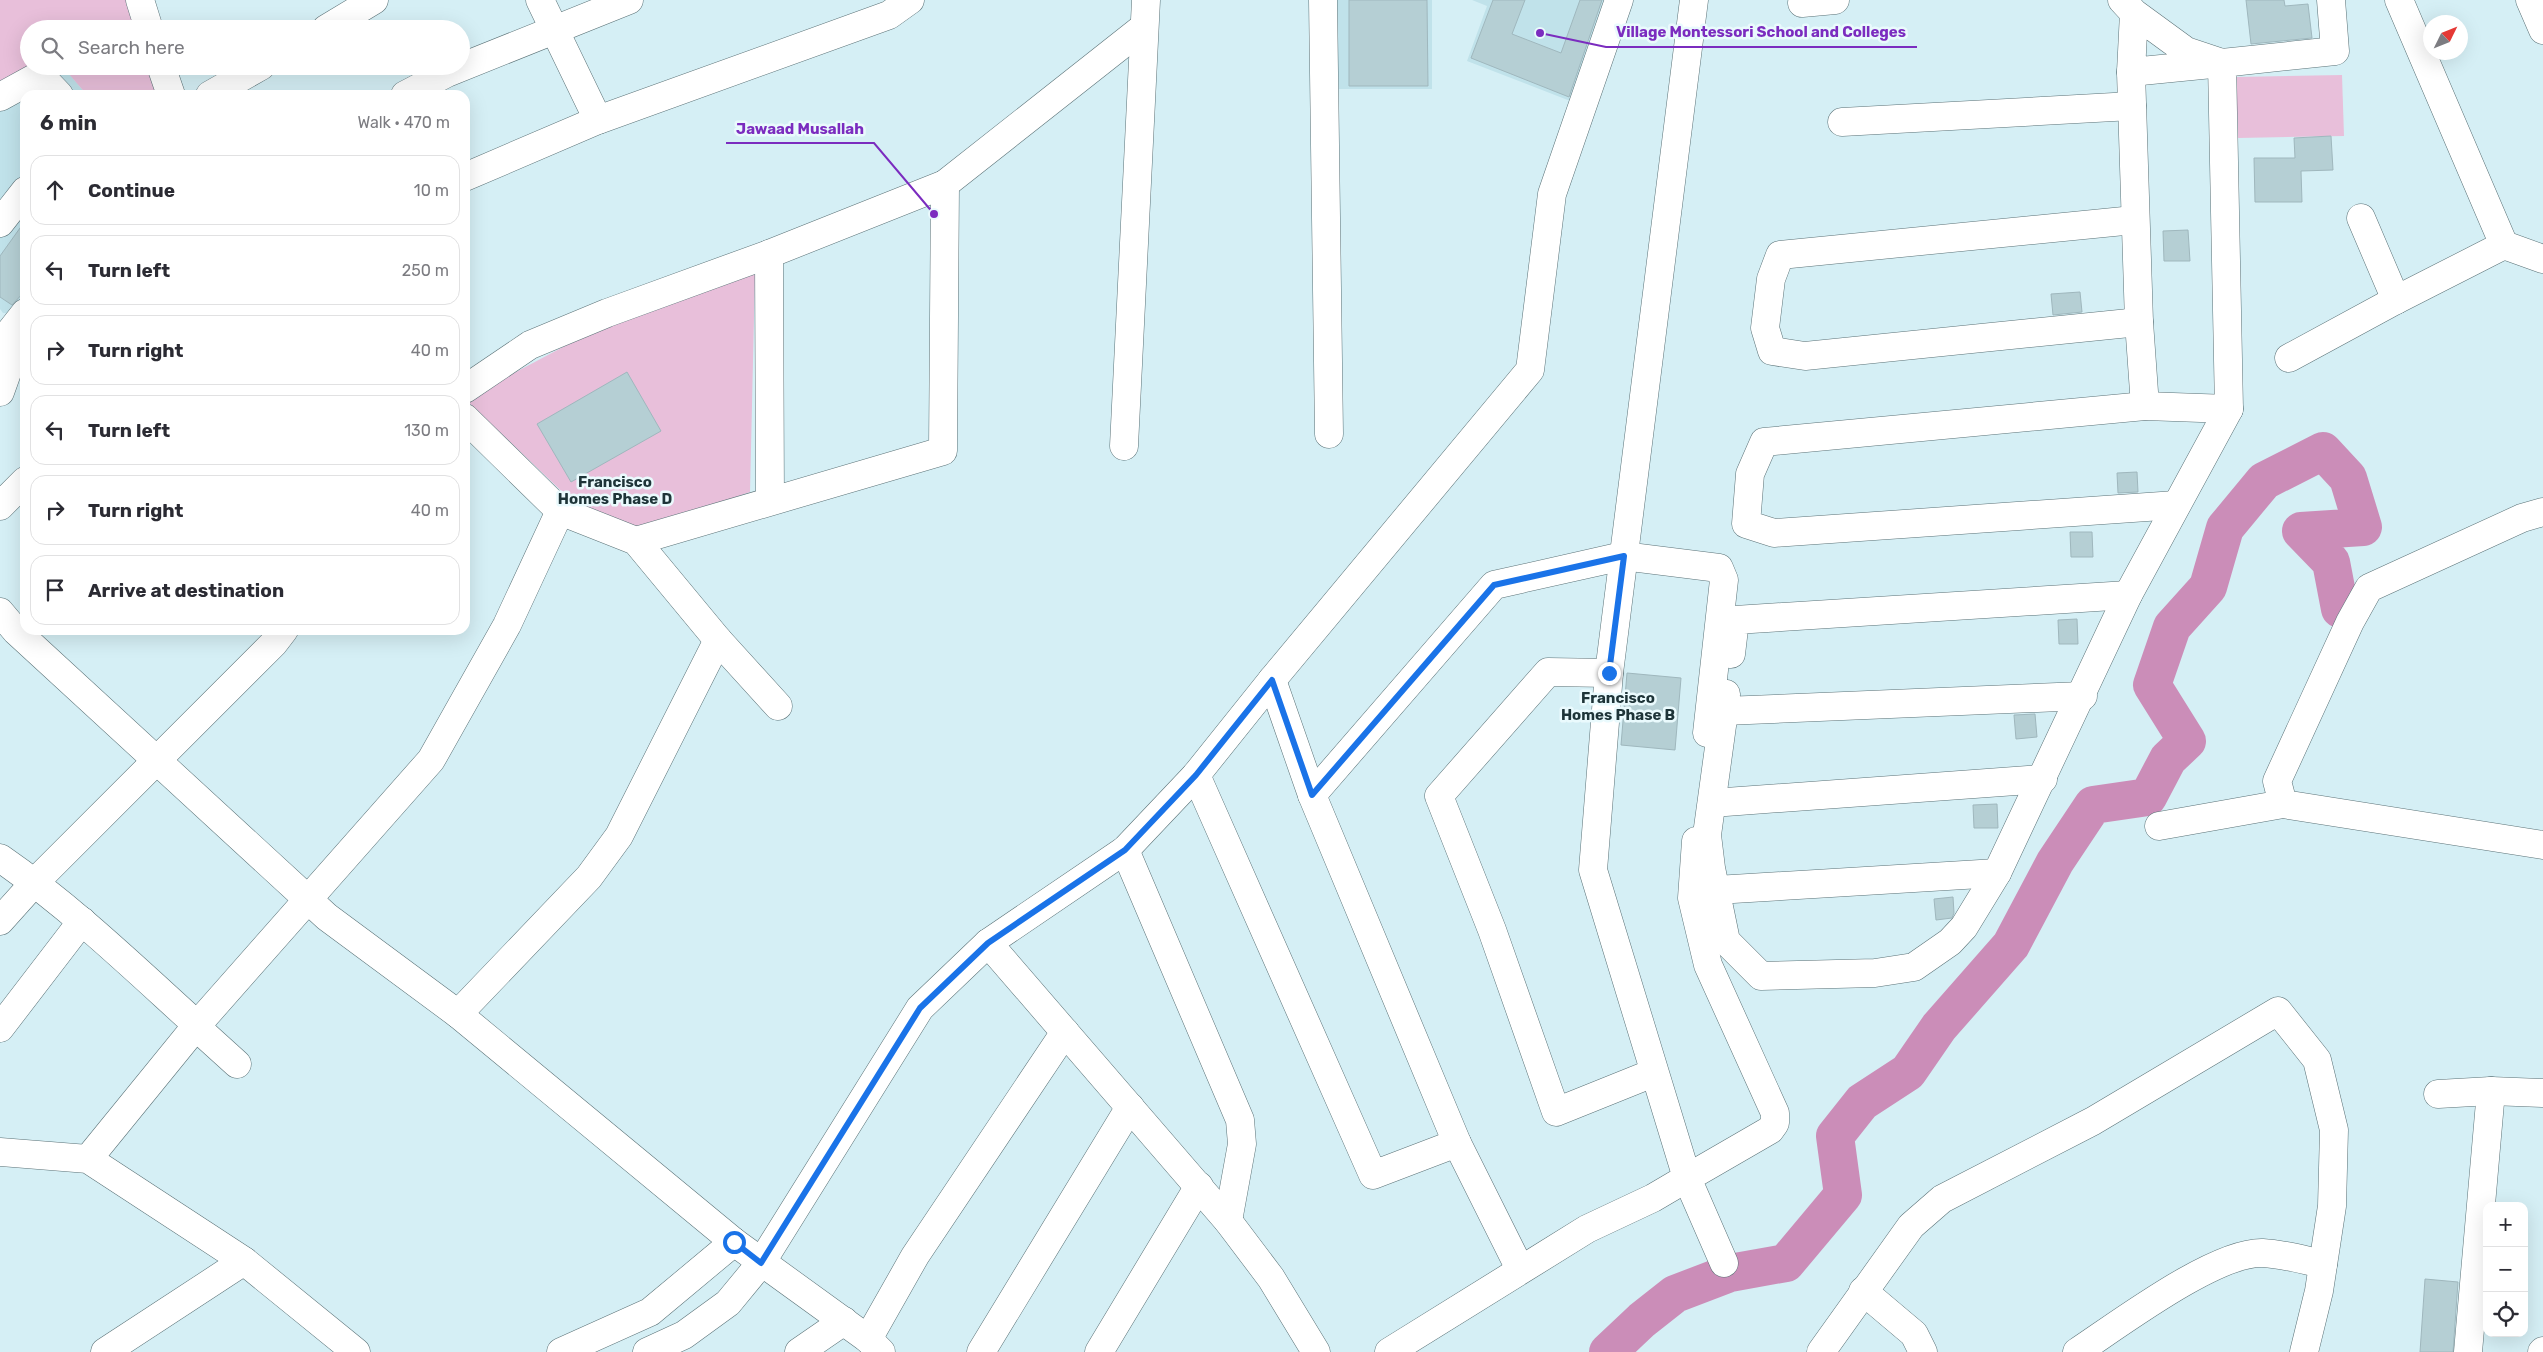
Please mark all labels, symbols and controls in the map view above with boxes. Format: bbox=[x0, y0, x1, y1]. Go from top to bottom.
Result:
north arrow bbox=[2423, 15, 2468, 60]
callout: Village Montessori School and Colleges bbox=[1606, 17, 1917, 47]
search box bbox=[20, 20, 470, 75]
text: Village Montessori School and Colleges bbox=[1616, 23, 1906, 41]
icon: search bbox=[38, 34, 66, 62]
text: Search here bbox=[78, 36, 185, 59]
text: 6 min bbox=[40, 110, 97, 135]
text: Walk · 470 m bbox=[357, 113, 450, 132]
callout: Jawaad Musallah bbox=[726, 113, 874, 143]
text: Jawaad Musallah bbox=[736, 120, 864, 138]
icon: ahead bbox=[41, 176, 69, 204]
text: Continue bbox=[88, 179, 175, 202]
text: 10 m bbox=[414, 181, 449, 200]
icon: left bbox=[41, 256, 69, 284]
text: Turn left bbox=[88, 259, 170, 282]
text: 250 m bbox=[402, 261, 449, 280]
icon: right bbox=[41, 336, 69, 364]
text: Turn right bbox=[88, 339, 183, 362]
text: 40 m bbox=[411, 341, 449, 360]
icon: left bbox=[41, 416, 69, 444]
text: Turn left bbox=[88, 419, 170, 442]
text: 130 m bbox=[404, 421, 449, 440]
district label: Francisco Homes Phase D bbox=[558, 473, 672, 508]
icon: right bbox=[41, 496, 69, 524]
text: Turn right bbox=[88, 499, 183, 522]
text: 40 m bbox=[411, 501, 449, 520]
icon: arrive bbox=[41, 576, 69, 604]
text: Arrive at destination bbox=[88, 579, 284, 602]
route end bbox=[1598, 662, 1621, 685]
district label: Francisco Homes Phase B bbox=[1561, 689, 1675, 724]
map controls bbox=[2483, 1202, 2528, 1337]
button: + bbox=[2483, 1202, 2528, 1247]
route start bbox=[723, 1231, 746, 1254]
button: − bbox=[2483, 1247, 2528, 1292]
button: locate bbox=[2483, 1292, 2528, 1337]

